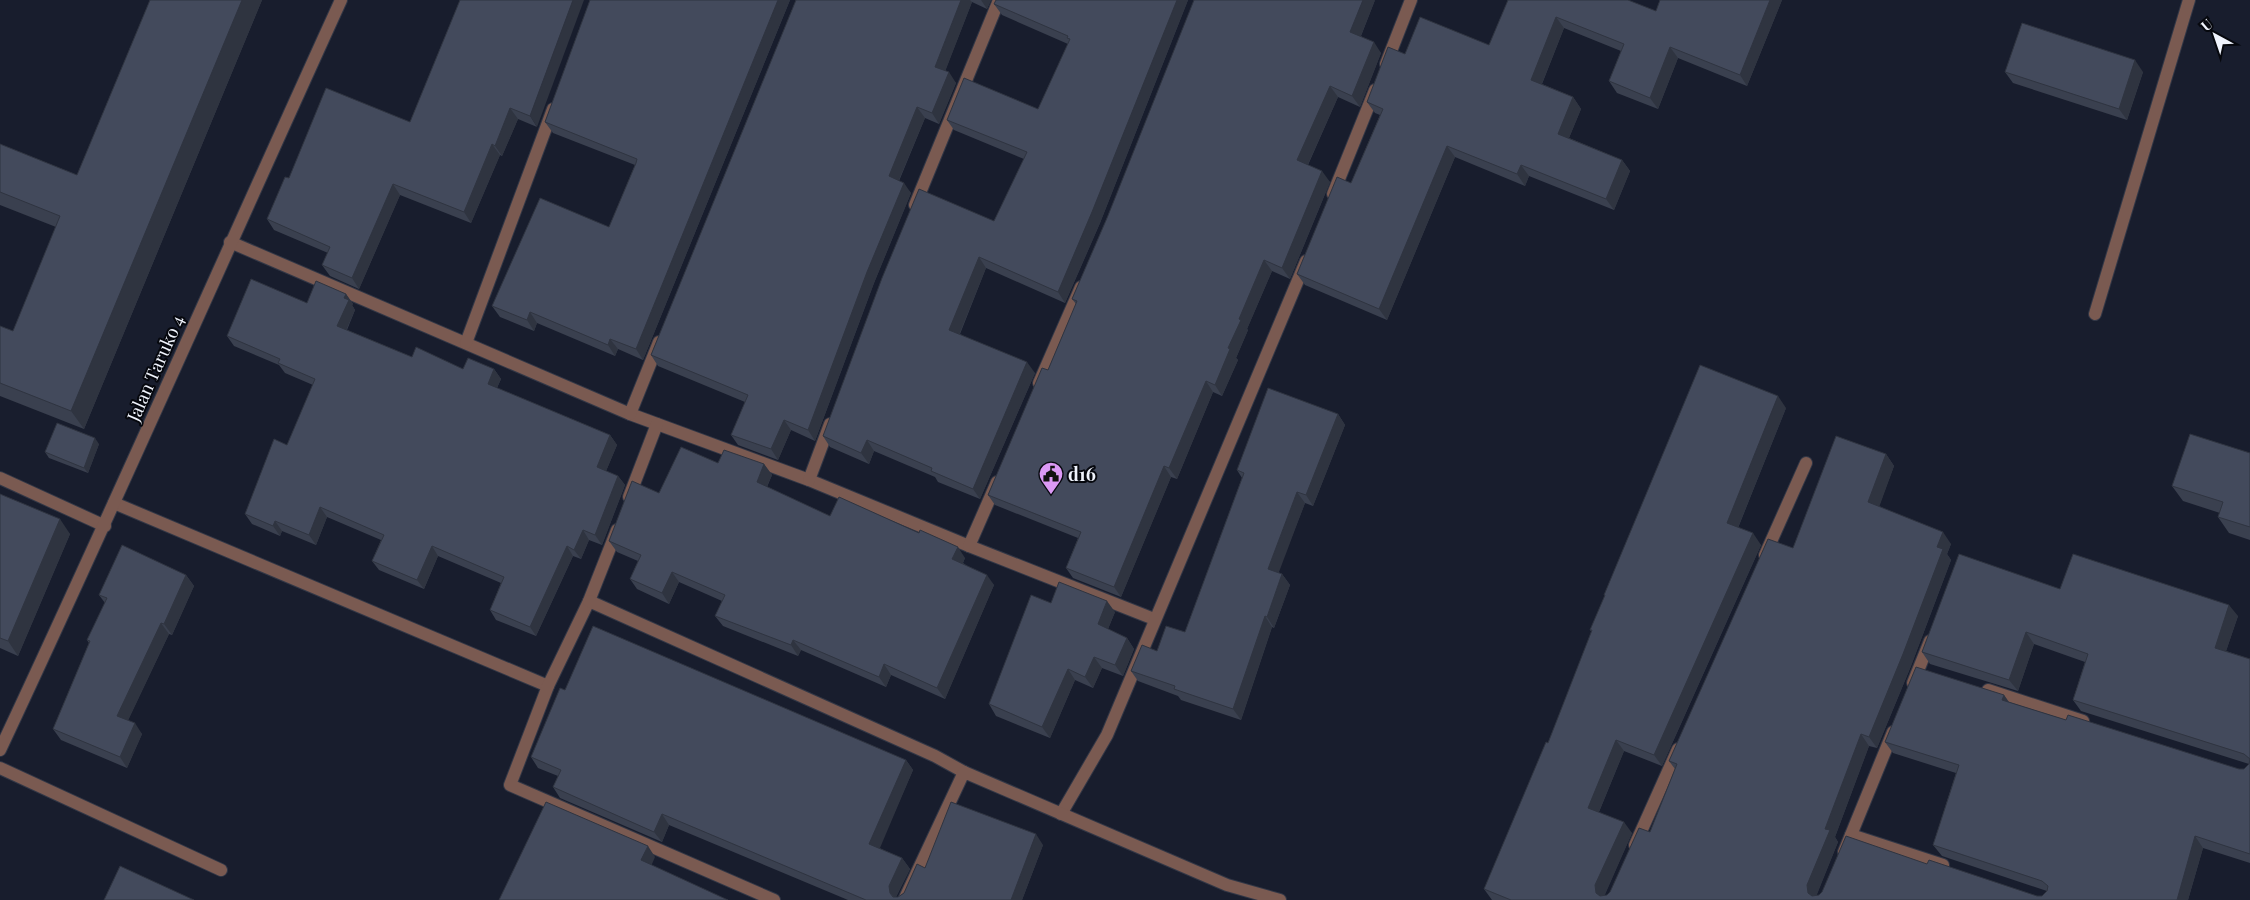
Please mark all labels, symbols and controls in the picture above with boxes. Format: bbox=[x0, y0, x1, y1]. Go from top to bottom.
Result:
north arrow bbox=[2190, 10, 2240, 60]
text: U bbox=[2197, 14, 2216, 35]
street label: Jalan Taruko 4 bbox=[120, 311, 189, 426]
public building icon: d16 bbox=[1038, 461, 1064, 495]
place label: d16 bbox=[1068, 462, 1096, 486]

